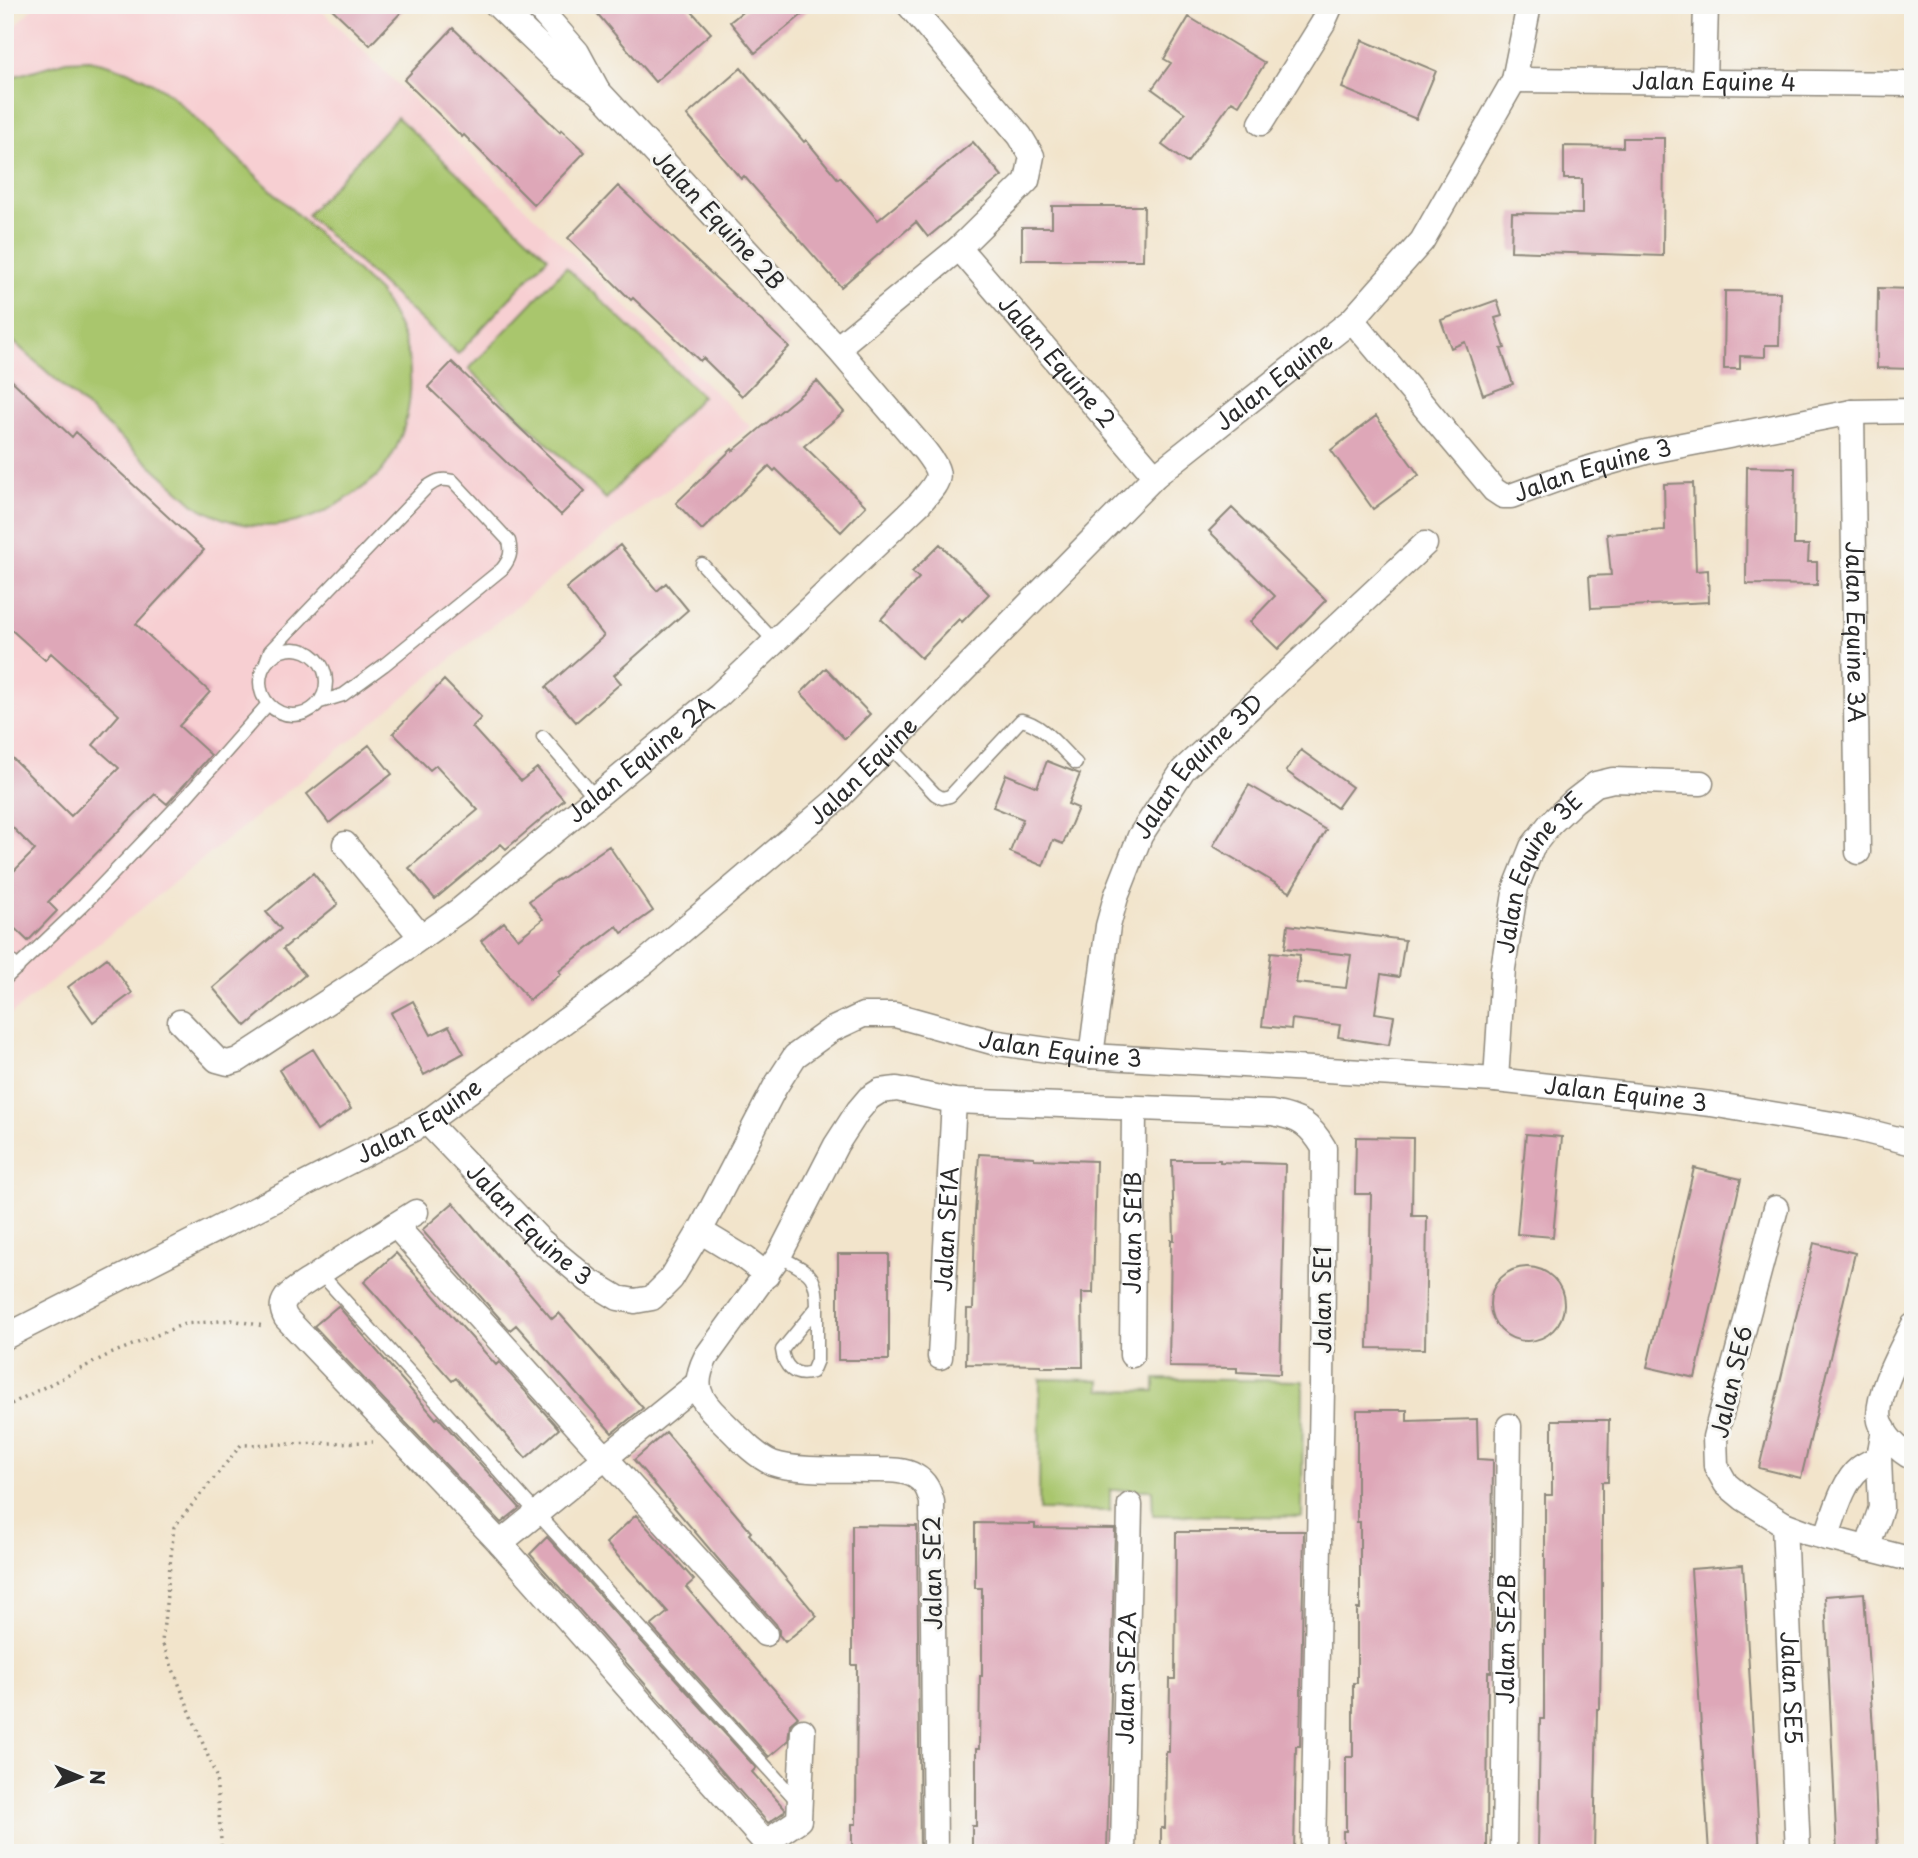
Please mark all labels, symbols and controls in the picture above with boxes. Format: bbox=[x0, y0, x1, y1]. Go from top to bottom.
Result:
street label: Jalan Equine 4 bbox=[1632, 62, 1796, 99]
street label: Jalan Equine 2B bbox=[645, 141, 793, 297]
street label: Jalan Equine 2 bbox=[991, 287, 1125, 435]
street label: Jalan Equine bbox=[1207, 323, 1340, 438]
street label: Jalan Equine 3 bbox=[1508, 428, 1674, 510]
street label: Jalan Equine 3A bbox=[1838, 541, 1875, 723]
street label: Jalan Equine 3D bbox=[1124, 685, 1270, 845]
street label: Jalan Equine 2A bbox=[558, 687, 721, 830]
street label: Jalan Equine bbox=[800, 708, 925, 833]
street label: Jalan Equine 3E bbox=[1487, 782, 1590, 956]
street label: Jalan Equine 3 bbox=[975, 1020, 1143, 1075]
street label: Jalan Equine 3 bbox=[1542, 1066, 1709, 1119]
street label: Jalan Equine bbox=[349, 1069, 488, 1171]
street label: Jalan Equine 3 bbox=[459, 1154, 601, 1293]
street label: Jalan SE1A bbox=[925, 1166, 966, 1293]
street label: Jalan SE1B bbox=[1113, 1172, 1149, 1294]
street label: Jalan SE1 bbox=[1304, 1246, 1339, 1354]
street label: Jalan SE6 bbox=[1701, 1322, 1760, 1441]
street label: Jalan SE2 bbox=[913, 1515, 950, 1631]
street label: Jalan SE2B bbox=[1487, 1574, 1523, 1704]
street label: Jalan SE2A bbox=[1106, 1611, 1144, 1745]
street label: Jalan SE5 bbox=[1773, 1631, 1812, 1745]
north arrow bbox=[46, 1742, 116, 1812]
text: N bbox=[84, 1770, 112, 1785]

